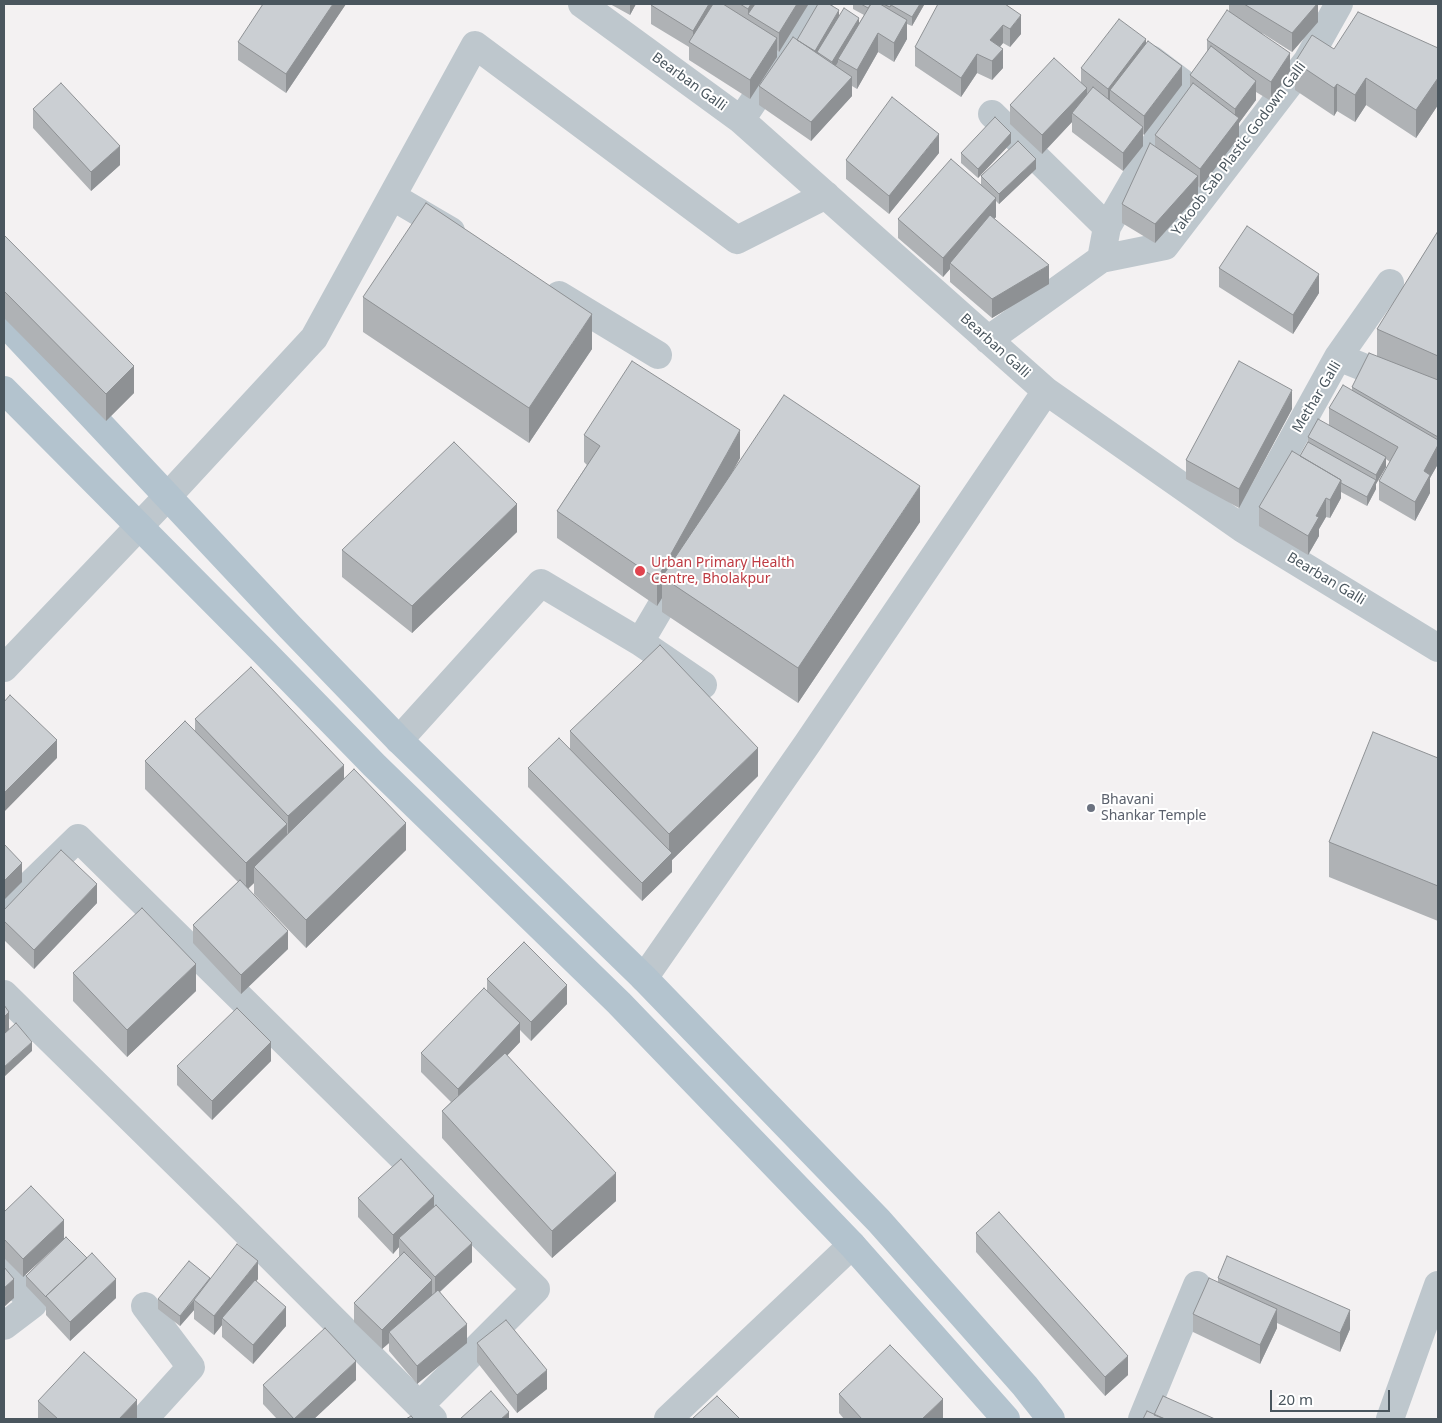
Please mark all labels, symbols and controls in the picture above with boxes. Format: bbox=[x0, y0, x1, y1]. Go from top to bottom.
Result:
street label: Bearban Galli bbox=[648, 49, 730, 115]
street label: Yakoob Sab Plastic Godown Galli bbox=[1168, 59, 1310, 239]
street label: Bearban Galli bbox=[957, 310, 1033, 382]
street label: Methar Galli bbox=[1289, 358, 1345, 436]
street label: Bearban Galli bbox=[1284, 549, 1368, 609]
place label: Urban Primary Health Centre, Bholakpur bbox=[651, 555, 795, 588]
marker: Urban Primary Health Centre, Bholakpur bbox=[633, 564, 647, 578]
place label: Bhavani Shankar Temple bbox=[1101, 792, 1207, 824]
marker: Bhavani Shankar Temple bbox=[1085, 802, 1097, 814]
scale bar bbox=[1272, 1380, 1392, 1412]
text: 20 m bbox=[1278, 1389, 1313, 1409]

